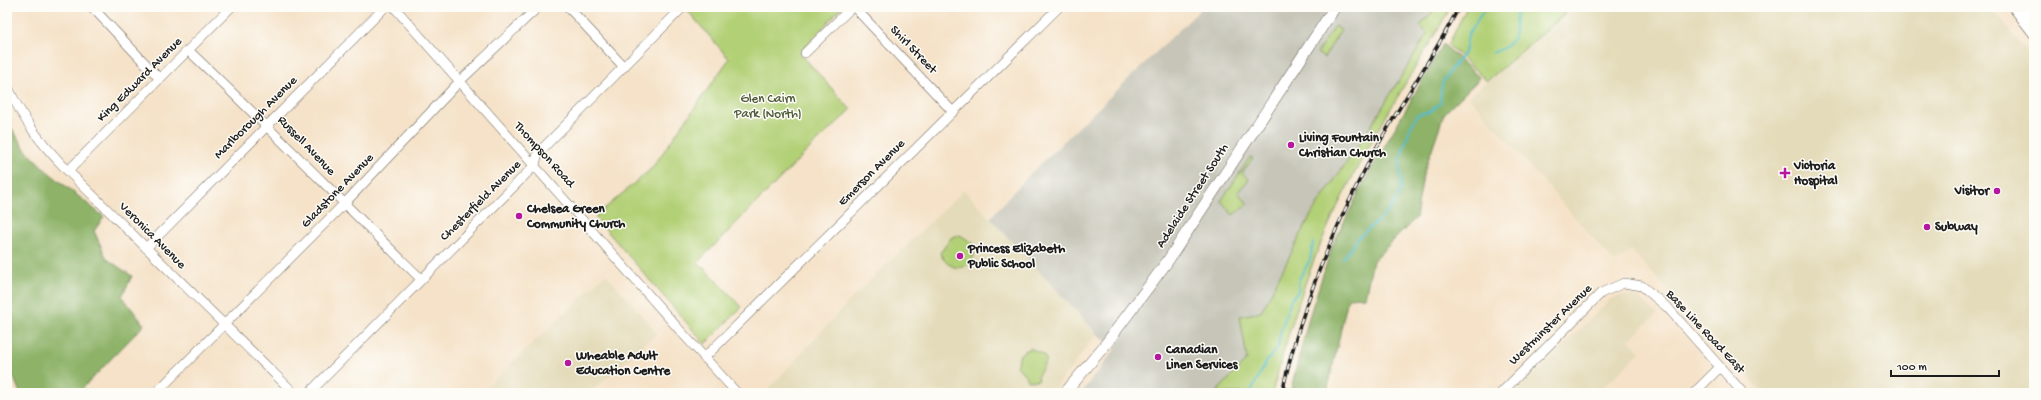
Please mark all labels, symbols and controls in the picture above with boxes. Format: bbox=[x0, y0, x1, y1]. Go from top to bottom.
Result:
street label: Shirl Street bbox=[886, 23, 941, 78]
street label: King Edward Avenue bbox=[94, 34, 186, 126]
street label: Marlborough Avenue bbox=[211, 73, 301, 163]
park label: Glen Cairn Park (North) bbox=[733, 92, 802, 122]
street label: Russell Avenue bbox=[274, 113, 338, 179]
street label: Thompson Road bbox=[510, 118, 578, 192]
place label: Living Fountain Christian Church bbox=[1298, 131, 1386, 161]
street label: Emerson Avenue bbox=[835, 136, 909, 210]
marker: Living Fountain Christian Church bbox=[1286, 140, 1296, 150]
street label: Adelaide Street South bbox=[1154, 141, 1232, 251]
street label: Gladstone Avenue bbox=[299, 150, 378, 231]
street label: Chesterfield Avenue bbox=[437, 157, 525, 245]
place label: Victoria Hospital bbox=[1793, 159, 1838, 190]
marker: Victoria Hospital bbox=[1779, 167, 1791, 179]
place label: Visitor bbox=[1954, 184, 1990, 199]
marker: Visitor bbox=[1992, 186, 2002, 196]
street label: Veronica Avenue bbox=[115, 199, 189, 273]
place label: Chelsea Green Community Church bbox=[526, 202, 625, 232]
marker: Chelsea Green Community Church bbox=[514, 211, 524, 221]
place label: Subway bbox=[1935, 220, 1978, 235]
marker: Subway bbox=[1922, 222, 1932, 232]
place label: Princess Elizabeth Public School bbox=[967, 242, 1065, 272]
marker: Princess Elizabeth Public School bbox=[955, 251, 965, 261]
street label: Westminster Avenue bbox=[1506, 281, 1596, 368]
street label: Base Line Road East bbox=[1662, 286, 1749, 378]
place label: Canadian Linen Services bbox=[1165, 343, 1239, 373]
place label: Wheable Adult Education Centre bbox=[575, 349, 671, 379]
marker: Canadian Linen Services bbox=[1153, 352, 1163, 362]
scale bar bbox=[1891, 352, 1999, 378]
marker: Wheable Adult Education Centre bbox=[563, 358, 573, 368]
text: 100 m bbox=[1896, 361, 1927, 375]

